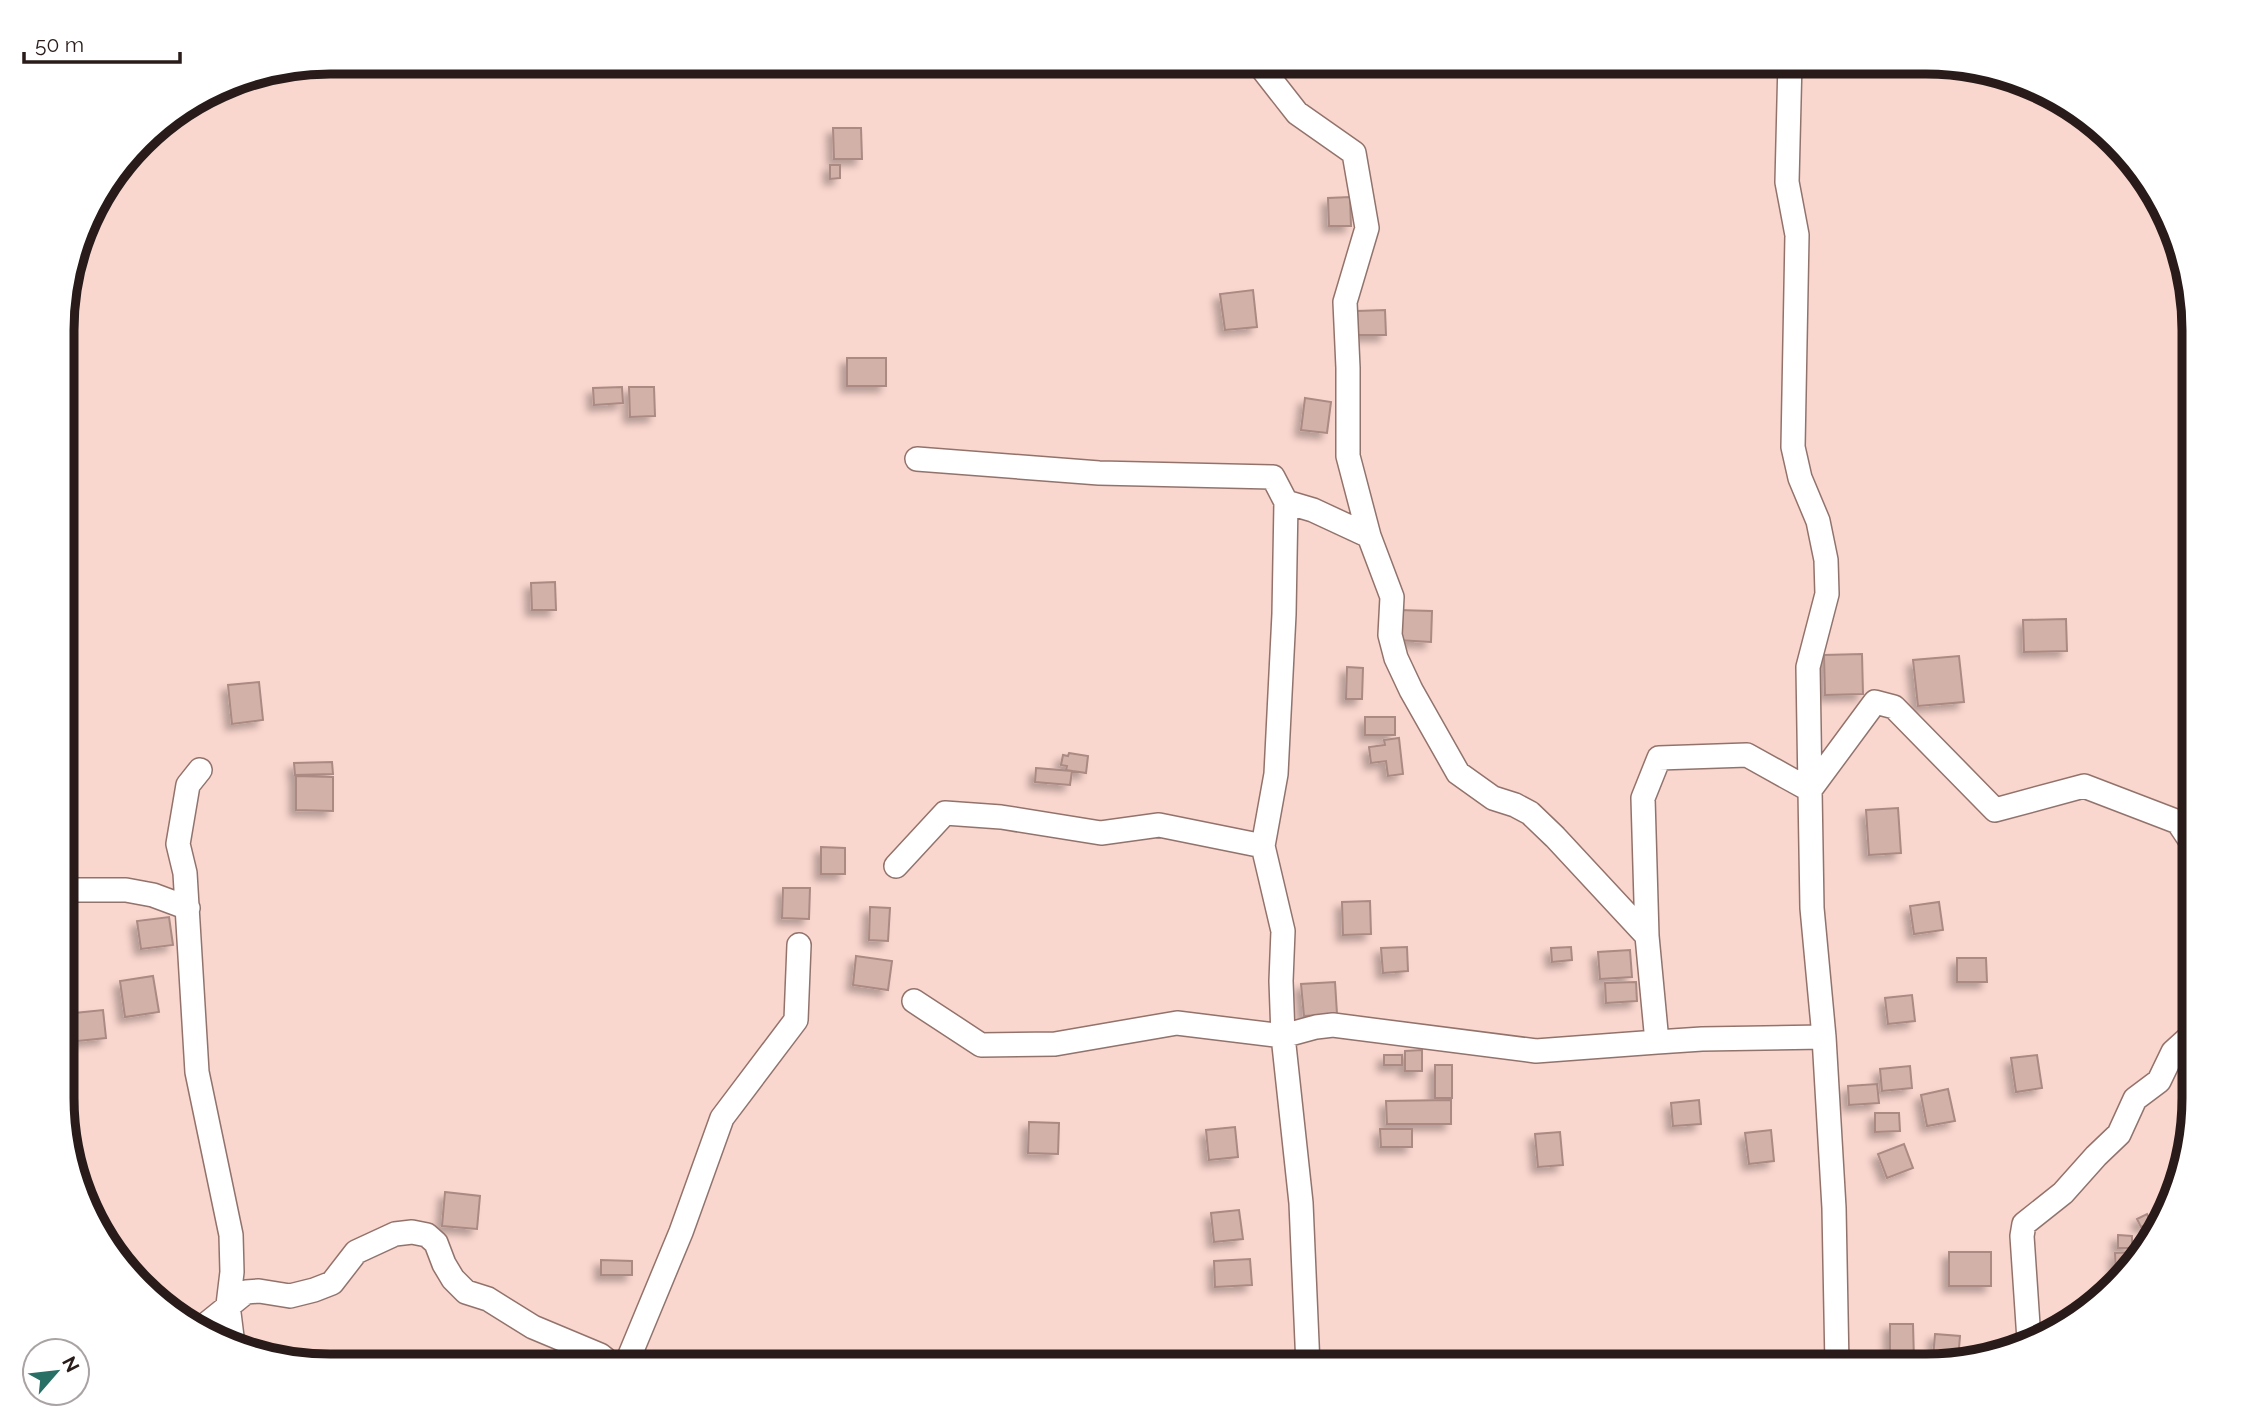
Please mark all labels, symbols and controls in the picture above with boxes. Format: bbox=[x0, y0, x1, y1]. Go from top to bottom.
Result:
scale bar bbox=[24, 21, 180, 65]
text: 50 m bbox=[35, 32, 84, 57]
north arrow bbox=[21, 1337, 91, 1407]
text: N bbox=[58, 1352, 84, 1376]

